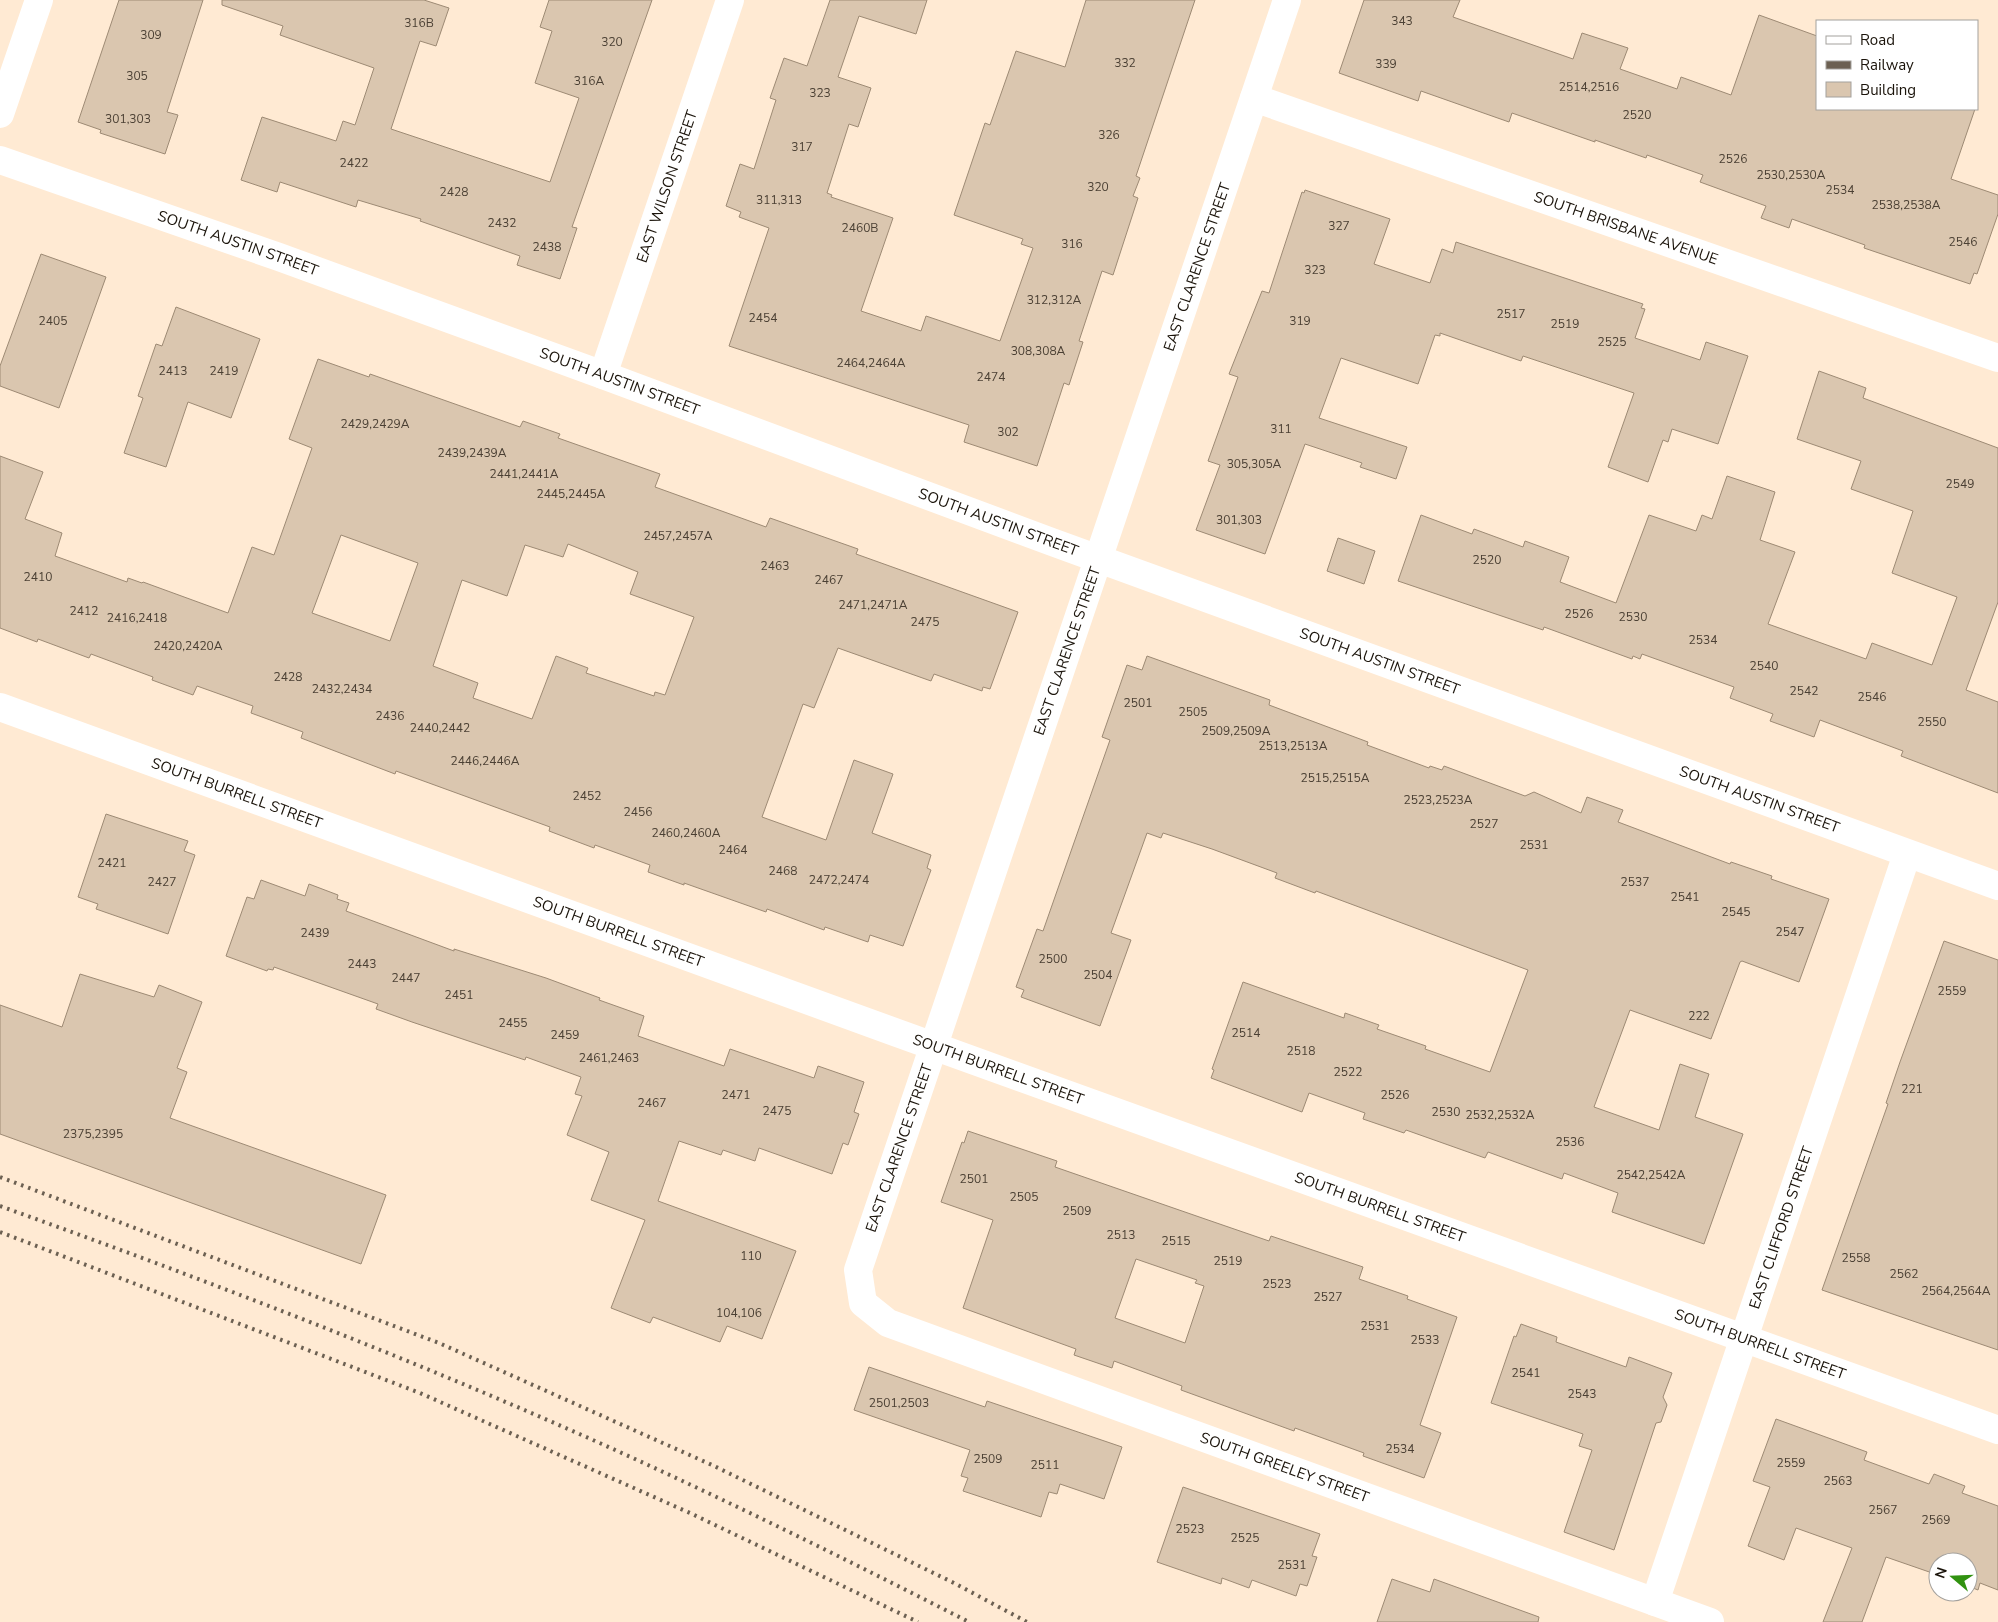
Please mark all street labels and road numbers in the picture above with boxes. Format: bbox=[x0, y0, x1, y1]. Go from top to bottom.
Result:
street label: EAST WILSON STREET bbox=[632, 108, 702, 265]
street label: EAST CLARENCE STREET bbox=[1159, 180, 1235, 354]
street label: SOUTH BRISBANE AVENUE bbox=[1531, 187, 1721, 269]
street label: SOUTH AUSTIN STREET bbox=[155, 206, 321, 280]
street label: SOUTH AUSTIN STREET bbox=[537, 343, 702, 420]
street label: SOUTH AUSTIN STREET bbox=[916, 483, 1081, 561]
street label: EAST CLARENCE STREET bbox=[1029, 564, 1105, 738]
street label: SOUTH AUSTIN STREET bbox=[1297, 623, 1463, 699]
street label: SOUTH BURRELL STREET bbox=[149, 753, 325, 833]
street label: SOUTH AUSTIN STREET bbox=[1677, 761, 1842, 838]
street label: SOUTH BURRELL STREET bbox=[530, 891, 707, 972]
street label: SOUTH BURRELL STREET bbox=[910, 1029, 1087, 1109]
street label: EAST CLARENCE STREET bbox=[861, 1061, 937, 1235]
street label: EAST CLIFFORD STREET bbox=[1744, 1144, 1818, 1312]
street label: SOUTH BURRELL STREET bbox=[1292, 1167, 1468, 1247]
street label: SOUTH BURRELL STREET bbox=[1672, 1304, 1848, 1384]
street label: SOUTH GREELEY STREET bbox=[1197, 1427, 1372, 1507]

